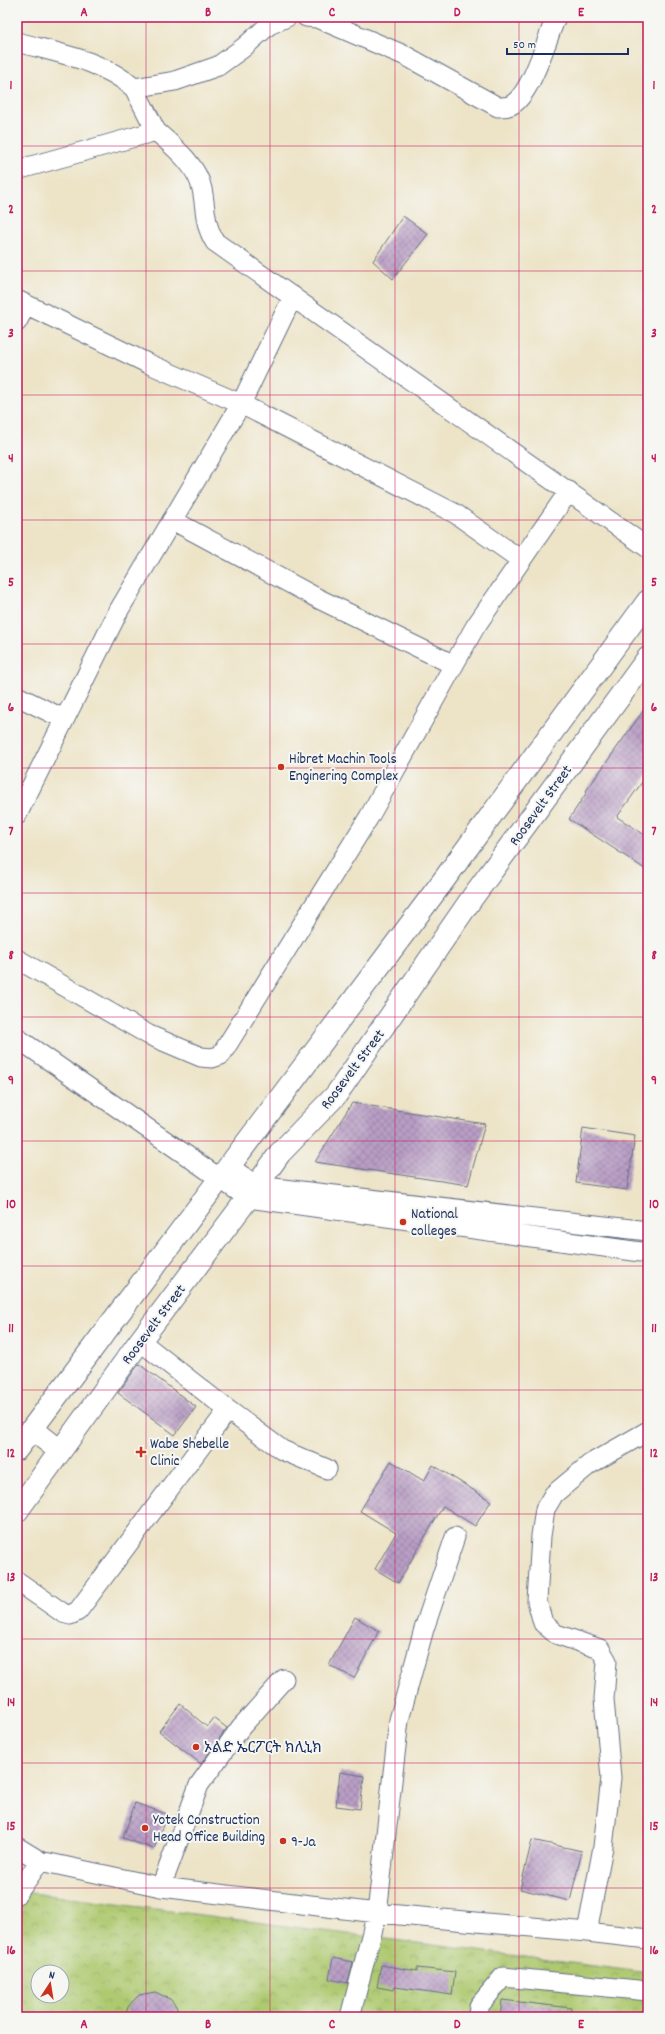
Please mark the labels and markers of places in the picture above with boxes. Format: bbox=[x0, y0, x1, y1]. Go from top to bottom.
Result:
place label: Hibret Machin Tools Enginering Complex bbox=[289, 749, 398, 788]
marker: Hibret Machin Tools Enginering Complex bbox=[276, 762, 286, 772]
place label: National colleges bbox=[411, 1204, 458, 1243]
marker: National colleges bbox=[398, 1217, 408, 1227]
place label: Wabe Shebelle Clinic bbox=[150, 1434, 229, 1473]
marker: Wabe Shebelle Clinic bbox=[135, 1446, 147, 1458]
place label: ኦልድ ኤርፖርት ክሊኒክ bbox=[204, 1738, 322, 1760]
marker: ኦልድ ኤርፖርት ክሊኒክ bbox=[191, 1742, 201, 1752]
place label: Yotek Construction Head Office Building bbox=[153, 1810, 265, 1849]
marker: Yotek Construction Head Office Building bbox=[140, 1823, 150, 1833]
place label: 9-Ja bbox=[291, 1832, 316, 1854]
marker: 9-Ja bbox=[278, 1836, 288, 1846]

